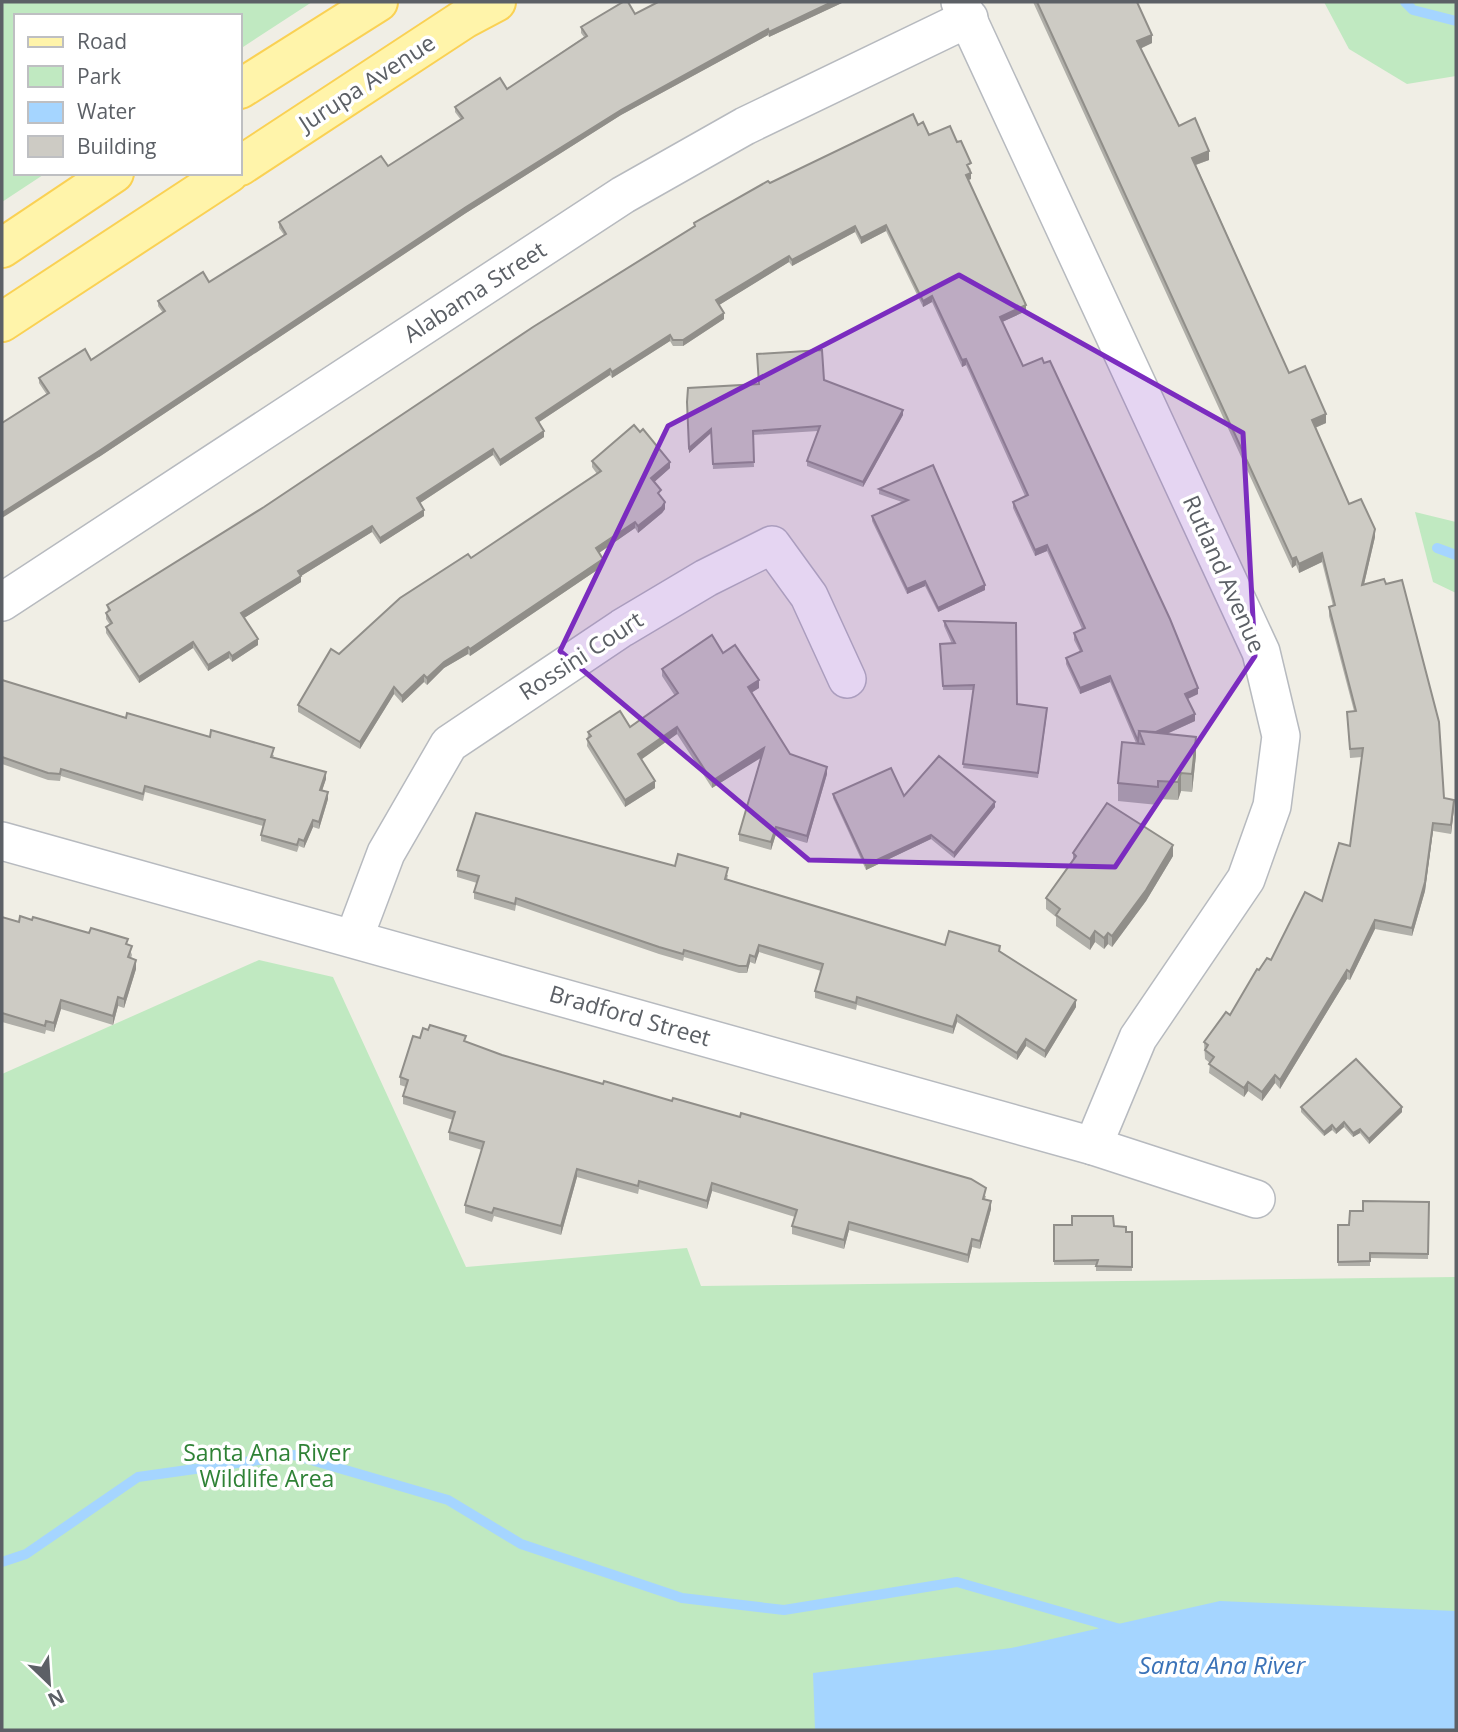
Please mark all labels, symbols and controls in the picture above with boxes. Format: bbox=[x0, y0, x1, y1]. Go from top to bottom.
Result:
legend bbox=[14, 14, 242, 175]
street label: Jurupa Avenue bbox=[290, 26, 441, 139]
text: Road bbox=[77, 27, 127, 55]
text: Park bbox=[77, 62, 121, 90]
text: Water bbox=[77, 97, 136, 125]
text: Building bbox=[77, 132, 156, 160]
street label: Alabama Street bbox=[397, 233, 552, 349]
street label: Rutland Avenue bbox=[1176, 490, 1274, 657]
street label: Rossini Court bbox=[512, 603, 649, 707]
street label: Bradford Street bbox=[546, 977, 715, 1053]
park label: Santa Ana River Wildlife Area bbox=[183, 1436, 351, 1494]
north arrow bbox=[14, 1648, 84, 1718]
water label: Santa Ana River bbox=[1139, 1648, 1307, 1681]
text: N bbox=[44, 1683, 69, 1713]

